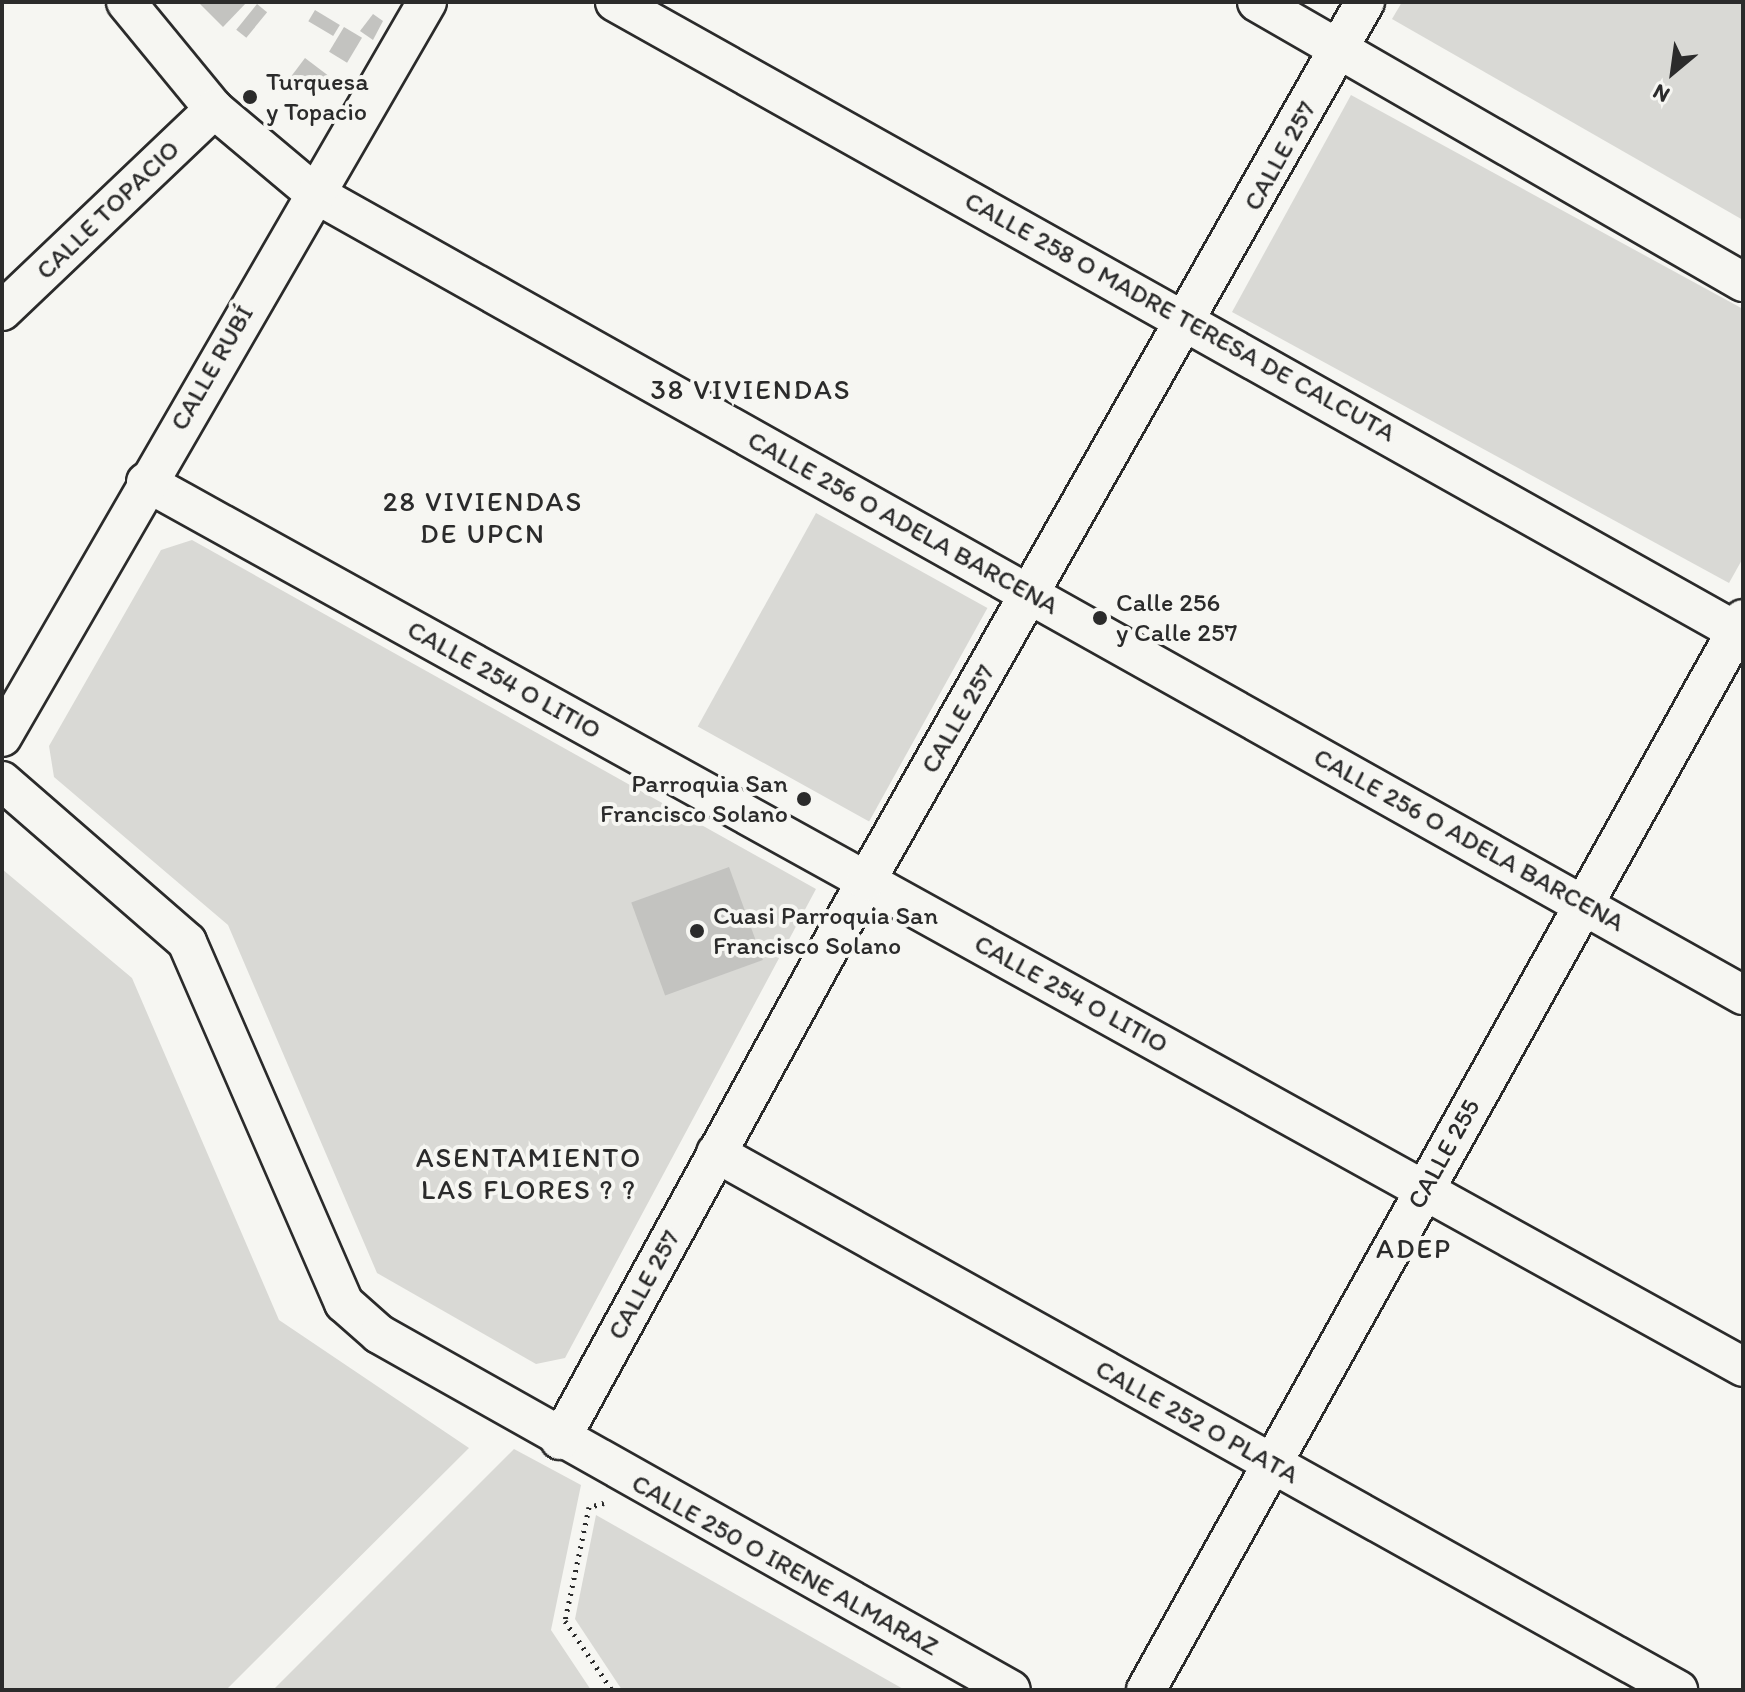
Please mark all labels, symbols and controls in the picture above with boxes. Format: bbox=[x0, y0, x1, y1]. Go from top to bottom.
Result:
north arrow bbox=[1633, 32, 1713, 112]
place label: Turquesa y Topacio bbox=[266, 66, 369, 128]
text: N bbox=[1648, 78, 1674, 109]
marker: Turquesa y Topacio bbox=[241, 88, 259, 106]
street label: CALLE 257 bbox=[1237, 96, 1323, 216]
street label: CALLE TOPACIO bbox=[29, 133, 187, 287]
street label: CALLE 258 O MADRE TERESA DE CALCUTA bbox=[959, 185, 1401, 449]
street label: CALLE RUBÍ bbox=[164, 300, 260, 436]
district label: 38 VIVIENDAS bbox=[652, 372, 850, 406]
street label: CALLE 256 O ADELA BARCENA bbox=[742, 424, 1064, 622]
district label: 28 VIVIENDAS DE UPCN bbox=[384, 484, 582, 550]
place label: Calle 256 y Calle 257 bbox=[1116, 587, 1237, 648]
marker: Calle 256 y Calle 257 bbox=[1091, 609, 1109, 627]
street label: CALLE 254 O LITIO bbox=[402, 614, 606, 746]
street label: CALLE 257 bbox=[914, 659, 1002, 779]
street label: CALLE 256 O ADELA BARCENA bbox=[1308, 741, 1630, 939]
place label: Parroquia San Francisco Solano bbox=[601, 768, 788, 830]
marker: Parroquia San Francisco Solano bbox=[795, 790, 813, 808]
place label: Cuasi Parroquia San Francisco Solano bbox=[713, 900, 937, 962]
marker: Cuasi Parroquia San Francisco Solano bbox=[688, 922, 706, 940]
street label: CALLE 254 O LITIO bbox=[969, 928, 1173, 1060]
street label: CALLE 255 bbox=[1401, 1094, 1487, 1214]
district label: ASENTAMIENTO LAS FLORES ? ? bbox=[415, 1140, 643, 1206]
street label: CALLE 257 bbox=[601, 1225, 687, 1345]
district label: ADEP bbox=[1376, 1231, 1452, 1265]
street label: CALLE 252 O PLATA bbox=[1090, 1353, 1304, 1491]
street label: CALLE 250 O IRENE ALMARAZ bbox=[626, 1467, 944, 1663]

